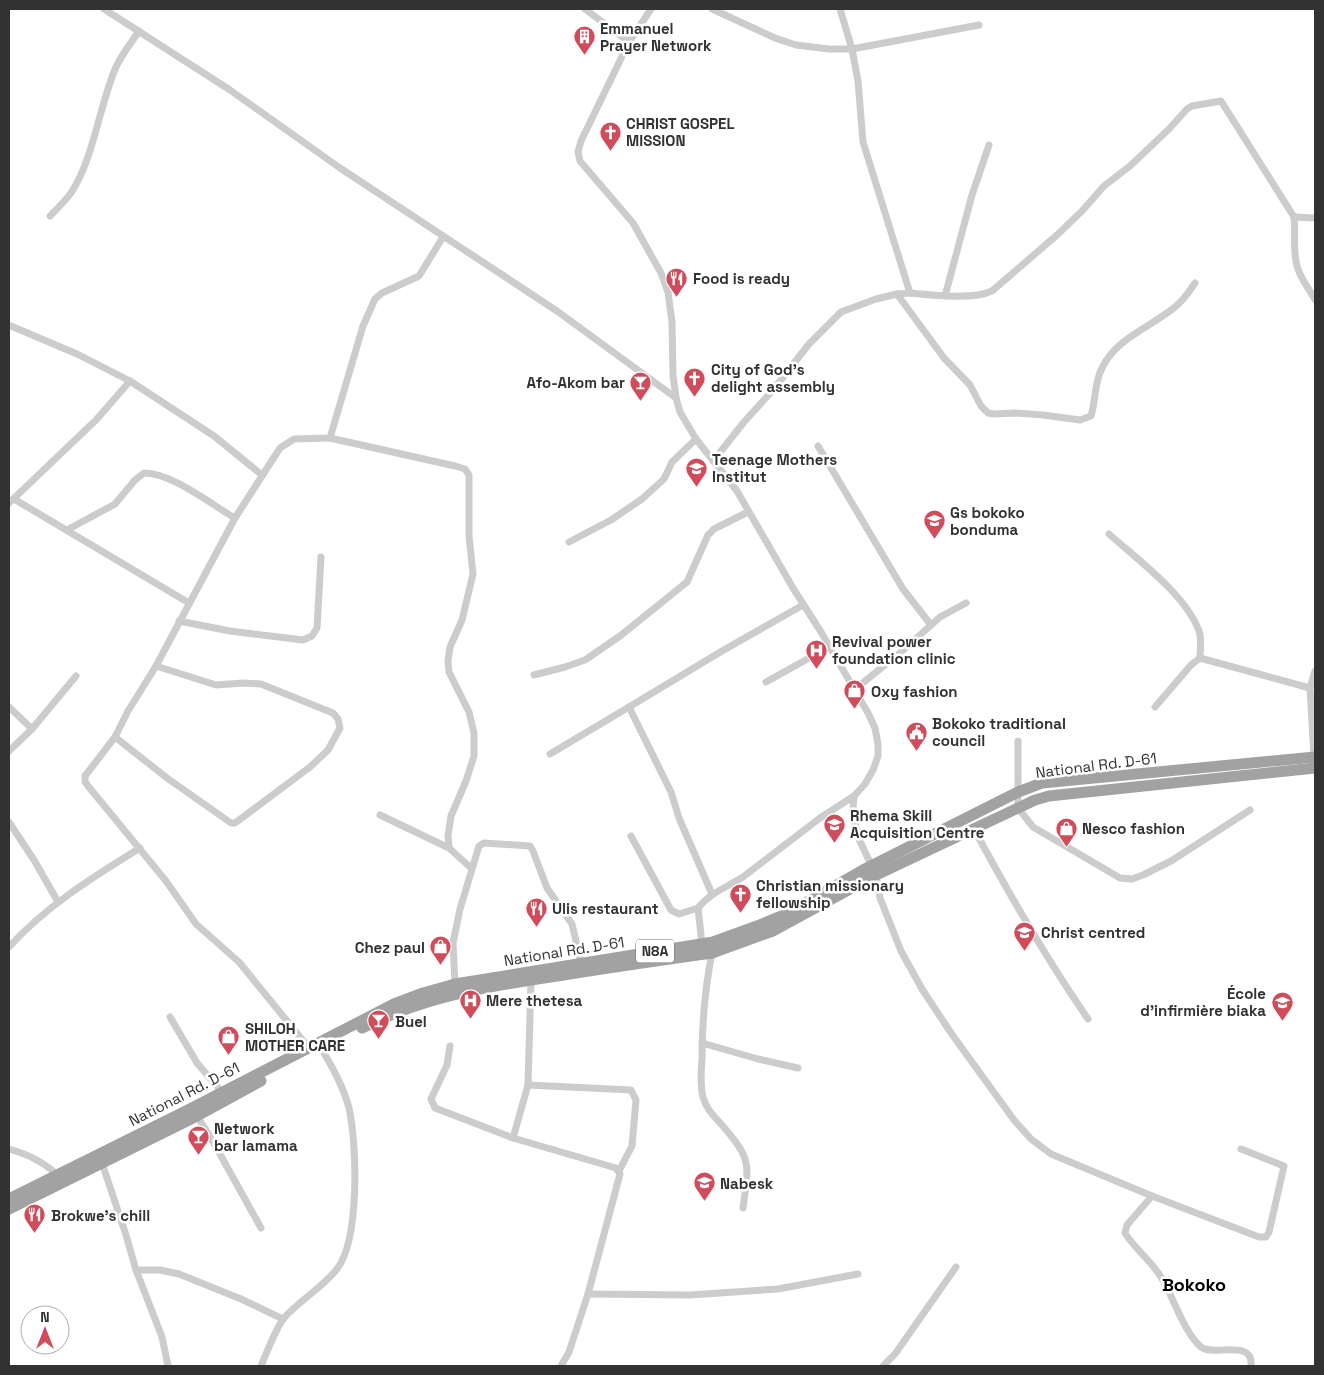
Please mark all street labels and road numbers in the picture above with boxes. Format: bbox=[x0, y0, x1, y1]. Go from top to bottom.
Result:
street label: National Rd. D-61 bbox=[1034, 748, 1158, 782]
street label: National Rd. D-61 bbox=[502, 932, 626, 970]
road number: N8A bbox=[636, 939, 674, 962]
street label: National Rd. D-61 bbox=[125, 1058, 243, 1130]

